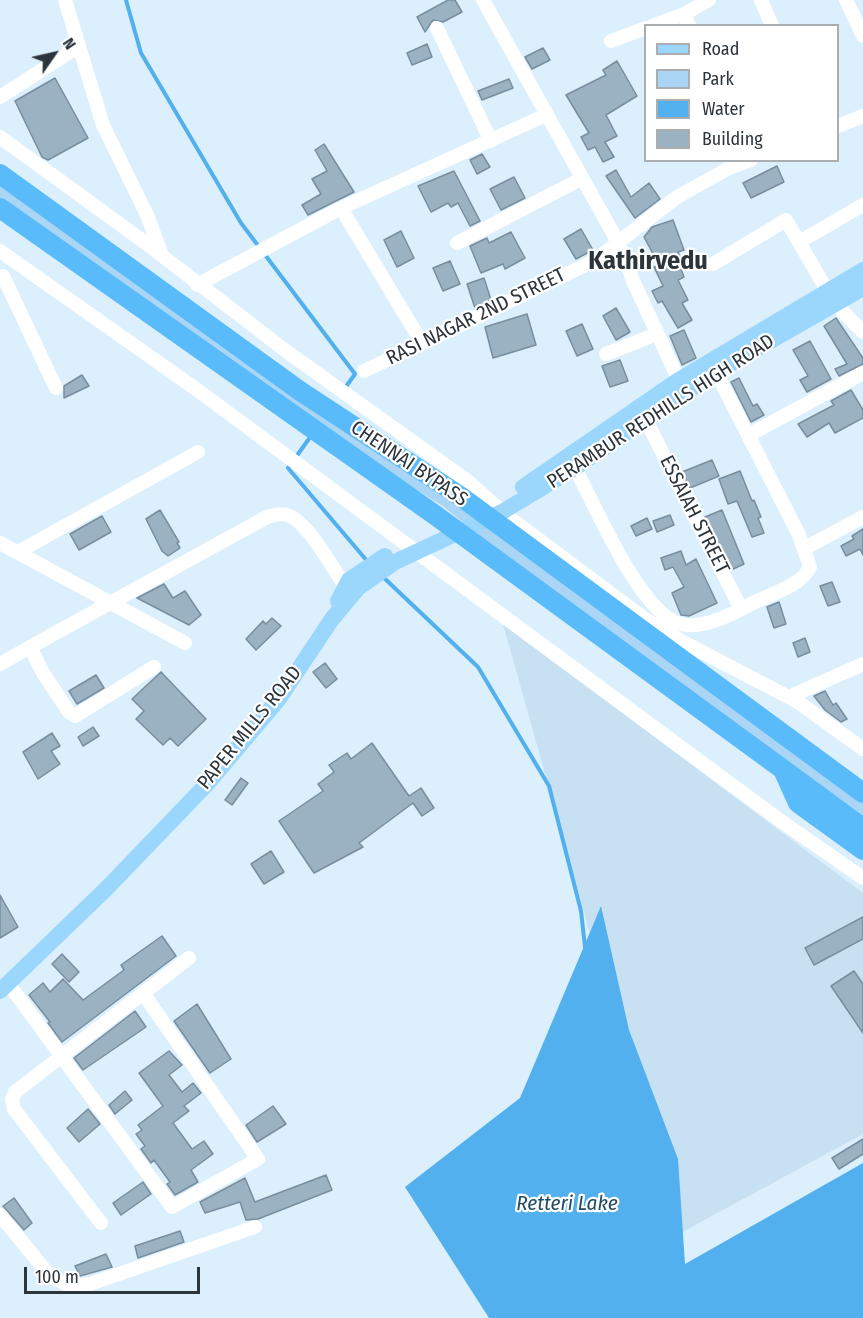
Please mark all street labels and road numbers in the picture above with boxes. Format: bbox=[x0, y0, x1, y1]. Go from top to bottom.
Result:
street label: RASI NAGAR 2ND STREET bbox=[383, 263, 569, 371]
street label: PERAMBUR REDHILLS HIGH ROAD bbox=[543, 330, 779, 494]
street label: CHENNAI BYPASS bbox=[346, 416, 472, 512]
street label: ESSAIAH STREET bbox=[654, 452, 734, 578]
street label: PAPER MILLS ROAD bbox=[193, 661, 307, 795]

